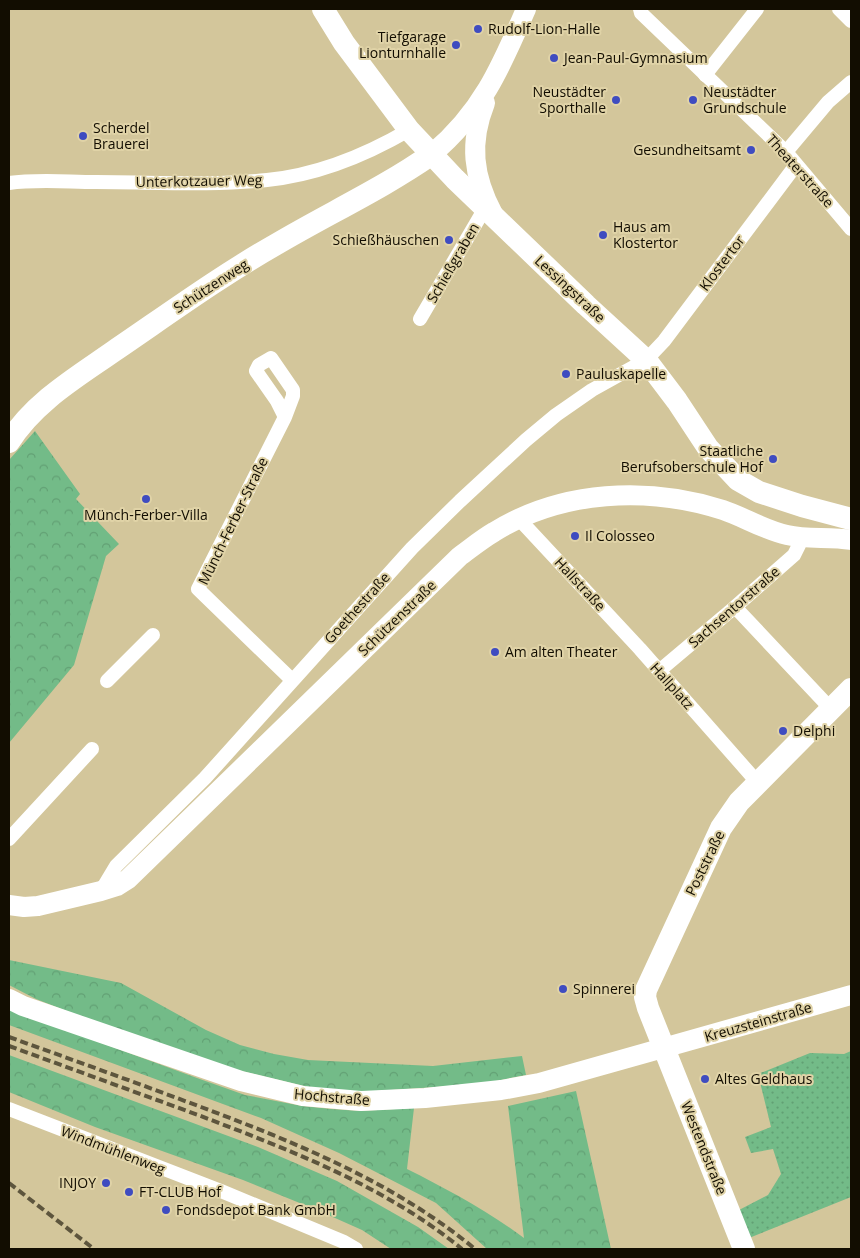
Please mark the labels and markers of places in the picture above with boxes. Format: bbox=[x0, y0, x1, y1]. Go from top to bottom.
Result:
place label: Rudolf-Lion-Halle bbox=[488, 19, 600, 38]
marker: Rudolf-Lion-Halle bbox=[472, 23, 484, 35]
place label: Tiefgarage Lionturnhalle bbox=[359, 27, 446, 62]
marker: Tiefgarage Lionturnhalle bbox=[450, 39, 462, 51]
place label: Jean-Paul-Gymnasium bbox=[562, 48, 708, 67]
marker: Jean-Paul-Gymnasium bbox=[548, 52, 560, 64]
place label: Neustädter Sporthalle bbox=[532, 82, 606, 117]
place label: Neustädter Grundschule bbox=[703, 82, 787, 117]
marker: Neustädter Sporthalle bbox=[610, 94, 622, 106]
marker: Neustädter Grundschule bbox=[687, 94, 699, 106]
place label: Scherdel Brauerei bbox=[93, 118, 150, 153]
marker: Scherdel Brauerei bbox=[77, 130, 89, 142]
place label: Gesundheitsamt bbox=[633, 140, 741, 159]
marker: Gesundheitsamt bbox=[745, 144, 757, 156]
place label: Haus am Klostertor bbox=[613, 217, 678, 252]
marker: Haus am Klostertor bbox=[597, 229, 609, 241]
place label: Schießhäuschen bbox=[333, 230, 439, 249]
marker: Schießhäuschen bbox=[443, 234, 455, 246]
place label: Pauluskapelle bbox=[576, 364, 666, 383]
marker: Pauluskapelle bbox=[560, 368, 572, 380]
place label: Staatliche Berufsoberschule Hof bbox=[621, 441, 764, 476]
marker: Staatliche Berufsoberschule Hof bbox=[767, 453, 779, 465]
marker: Münch-Ferber-Villa bbox=[140, 493, 152, 505]
place label: Münch-Ferber-Villa bbox=[84, 505, 208, 524]
place label: Il Colosseo bbox=[585, 526, 655, 545]
marker: Il Colosseo bbox=[569, 530, 581, 542]
place label: Am alten Theater bbox=[505, 642, 618, 661]
marker: Am alten Theater bbox=[489, 646, 501, 658]
place label: Delphi bbox=[793, 721, 835, 740]
marker: Delphi bbox=[777, 725, 789, 737]
place label: Spinnerei bbox=[573, 979, 635, 998]
marker: Spinnerei bbox=[557, 983, 569, 995]
place label: Altes Geldhaus bbox=[715, 1069, 813, 1088]
marker: Altes Geldhaus bbox=[699, 1073, 711, 1085]
place label: INJOY bbox=[59, 1173, 96, 1192]
marker: INJOY bbox=[100, 1177, 112, 1189]
place label: FT-CLUB Hof bbox=[139, 1182, 222, 1201]
marker: FT-CLUB Hof bbox=[123, 1186, 135, 1198]
place label: Fondsdepot Bank GmbH bbox=[176, 1200, 336, 1219]
marker: Fondsdepot Bank GmbH bbox=[160, 1204, 172, 1216]

